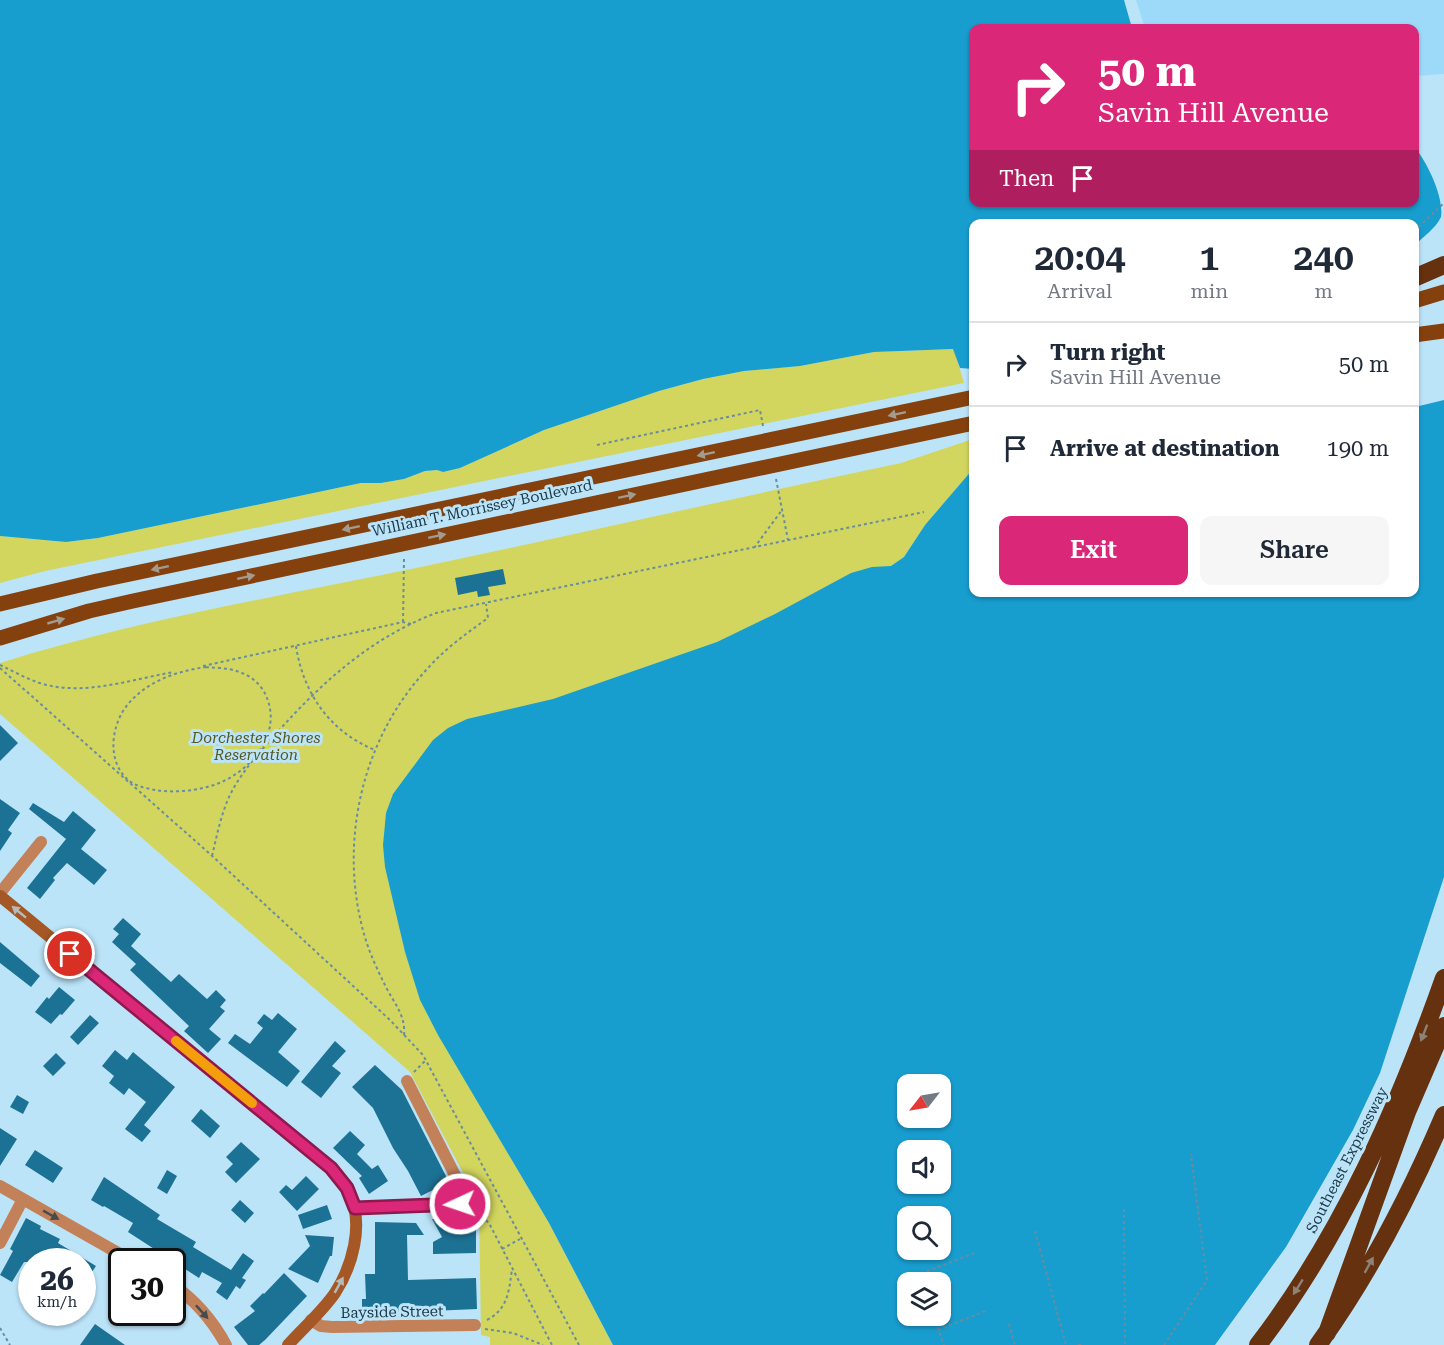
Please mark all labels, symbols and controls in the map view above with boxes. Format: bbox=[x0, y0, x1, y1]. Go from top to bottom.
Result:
text: 50 m bbox=[1098, 47, 1196, 96]
icon: right bbox=[999, 48, 1077, 126]
text: Savin Hill Avenue bbox=[1098, 97, 1329, 129]
icon: arrive bbox=[1066, 162, 1099, 195]
text: Then bbox=[999, 166, 1054, 191]
text: 20:04 bbox=[1034, 237, 1125, 279]
text: 1 bbox=[1199, 237, 1219, 279]
text: 240 bbox=[1293, 237, 1354, 279]
text: Arrival bbox=[1047, 279, 1112, 303]
text: min bbox=[1191, 279, 1228, 303]
text: m bbox=[1314, 279, 1333, 303]
text: Turn right bbox=[1050, 340, 1165, 365]
icon: right bbox=[999, 348, 1032, 381]
text: 50 m bbox=[1339, 352, 1389, 377]
text: Savin Hill Avenue bbox=[1050, 365, 1221, 389]
one-way arrow bbox=[888, 409, 906, 419]
icon: arrive bbox=[999, 432, 1032, 465]
text: Arrive at destination bbox=[1050, 436, 1279, 461]
text: 190 m bbox=[1326, 436, 1389, 461]
one-way arrow bbox=[697, 449, 715, 459]
street label: William T. Morrissey Boulevard bbox=[370, 476, 594, 540]
one-way arrow bbox=[618, 491, 637, 500]
button: Exit bbox=[999, 516, 1188, 585]
button: Share bbox=[1200, 516, 1389, 585]
one-way arrow bbox=[341, 524, 360, 533]
one-way arrow bbox=[427, 531, 446, 541]
one-way arrow bbox=[150, 564, 169, 573]
one-way arrow bbox=[237, 572, 256, 581]
one-way arrow bbox=[47, 616, 65, 625]
park label: Dorchester Shores Reservation bbox=[190, 729, 321, 764]
one-way arrow bbox=[11, 905, 27, 918]
pin bbox=[44, 928, 95, 979]
icon: arrive bbox=[53, 937, 86, 970]
one-way arrow bbox=[1419, 1025, 1429, 1043]
north arrow bbox=[897, 1074, 951, 1128]
map controls bbox=[897, 1074, 951, 1326]
street label: Southeast Expressway bbox=[1302, 1084, 1392, 1236]
button: sound bbox=[897, 1140, 951, 1194]
position arrow bbox=[428, 1172, 492, 1236]
button: search bbox=[897, 1206, 951, 1260]
one-way arrow bbox=[43, 1209, 59, 1220]
speed limit sign: 30 bbox=[108, 1248, 186, 1326]
one-way arrow bbox=[1364, 1257, 1374, 1274]
text: 26 bbox=[40, 1262, 74, 1297]
button: layers bbox=[897, 1272, 951, 1326]
one-way arrow bbox=[334, 1276, 344, 1293]
one-way arrow bbox=[1292, 1279, 1303, 1295]
text: km/h bbox=[37, 1293, 77, 1311]
street label: Bayside Street bbox=[340, 1302, 444, 1322]
one-way arrow bbox=[195, 1304, 209, 1319]

